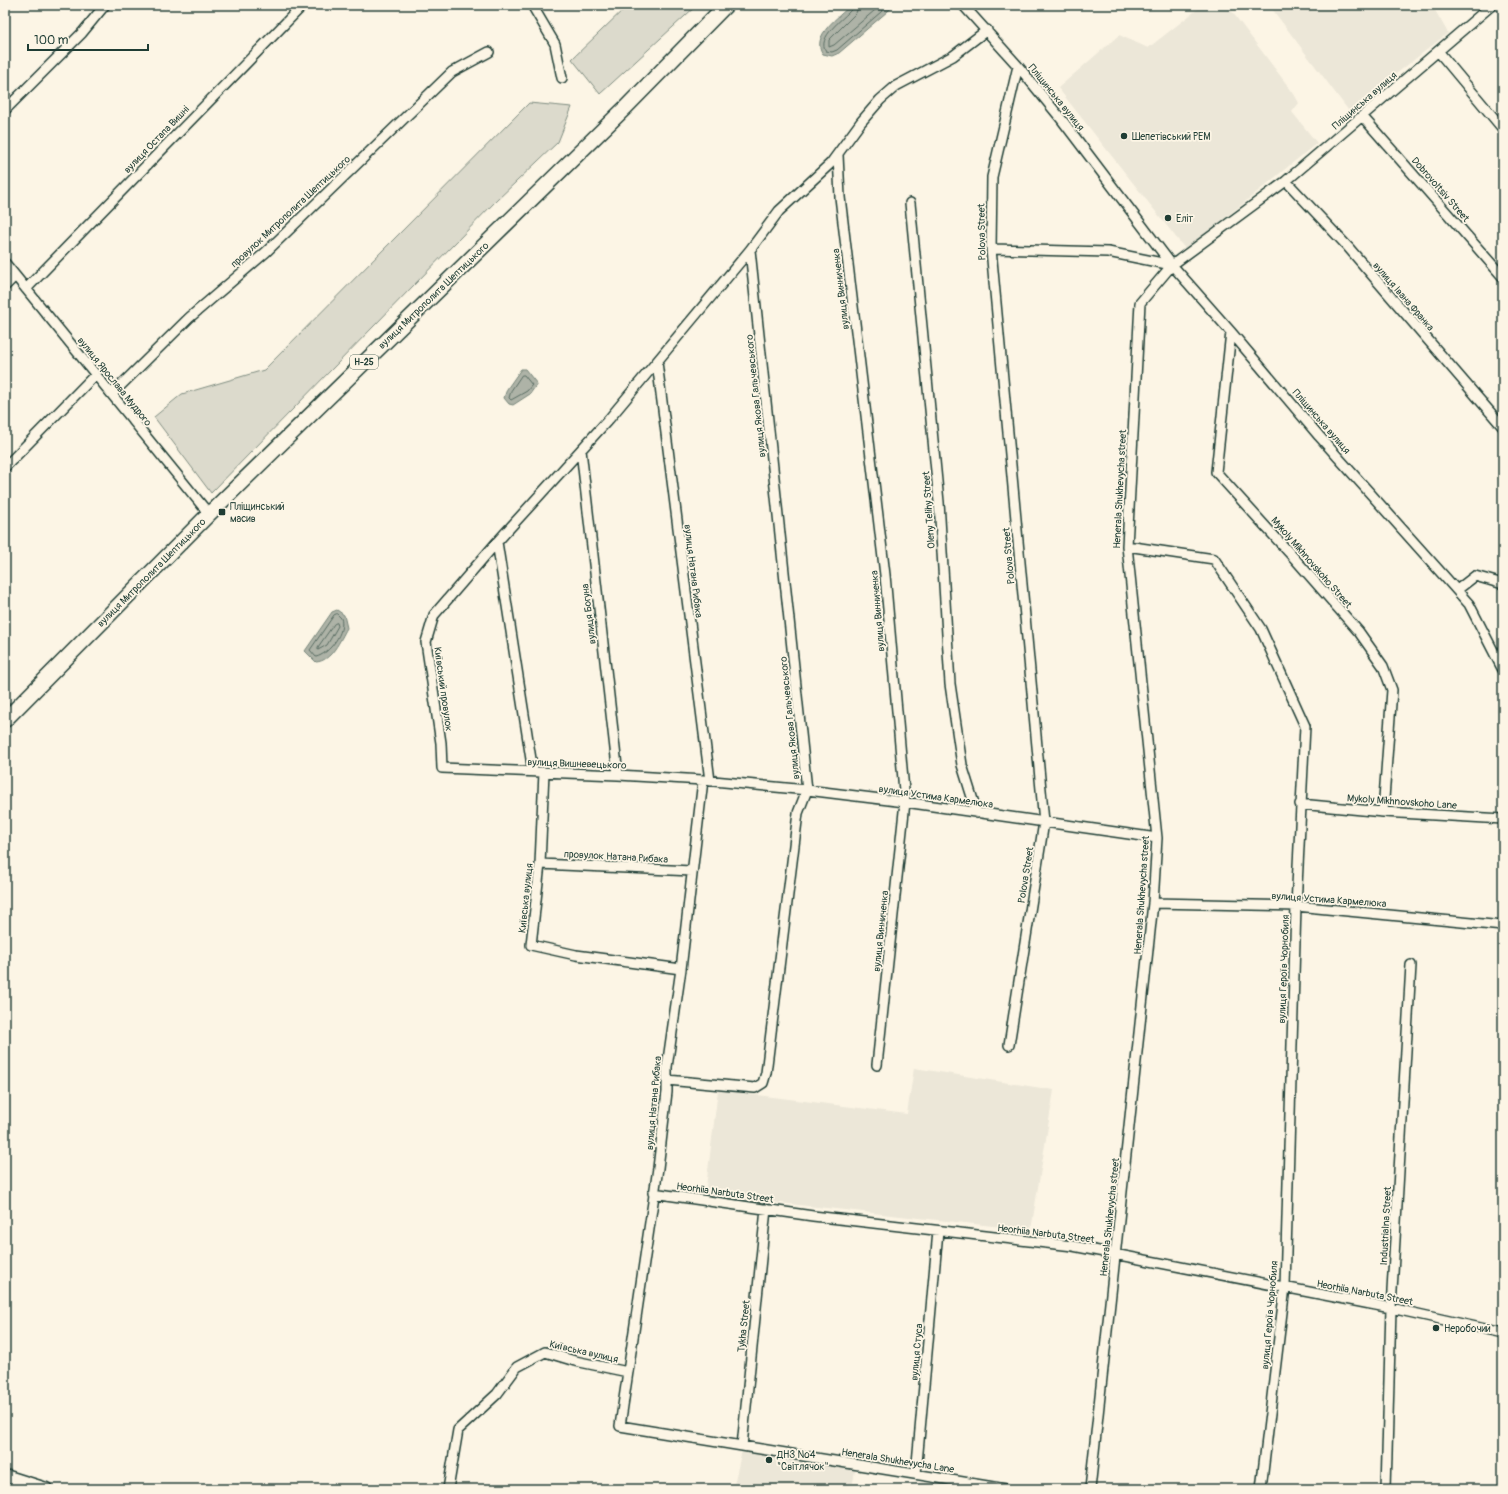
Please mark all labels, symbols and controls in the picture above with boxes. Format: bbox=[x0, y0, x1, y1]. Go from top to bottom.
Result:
scale bar bbox=[28, 26, 148, 52]
text: 100 m bbox=[34, 33, 69, 48]
street label: Пліщинська вулиця bbox=[1026, 62, 1087, 134]
street label: Пліщинська вулиця bbox=[1330, 69, 1400, 132]
street label: вулиця Остапа Вишні bbox=[122, 103, 192, 176]
marker: Шепетівський РЕМ bbox=[1119, 131, 1129, 141]
place label: Шепетівський РЕМ bbox=[1132, 131, 1210, 143]
street label: провулок Митрополита Шептицького bbox=[228, 153, 353, 270]
street label: Dobrovoltsiv Street bbox=[1409, 155, 1472, 225]
street label: Polova Street bbox=[975, 202, 988, 261]
marker: Еліт bbox=[1163, 213, 1173, 223]
place label: Еліт bbox=[1176, 213, 1193, 225]
street label: вулиця Митрополита Шептицького bbox=[376, 239, 492, 352]
street label: вулиця Винниченка bbox=[830, 247, 852, 330]
street label: вулиця Івана Франка bbox=[1370, 260, 1437, 334]
street label: вулиця Якова Гальчевського bbox=[744, 333, 768, 458]
street label: вулиця Ярослава Мудрого bbox=[75, 335, 154, 429]
road number: Н-25 bbox=[350, 355, 378, 369]
street label: Пліщинська вулиця bbox=[1290, 387, 1353, 457]
street label: Henerala Shukhevycha street bbox=[1111, 428, 1129, 549]
street label: Oleny Telihy Street bbox=[920, 470, 938, 549]
place label: Пліщинський масив bbox=[230, 501, 285, 525]
marker: Пліщинський масив bbox=[217, 507, 227, 517]
street label: вулиця Митрополита Шептицького bbox=[95, 515, 209, 630]
street label: Mykoly Mikhnovskoho Street bbox=[1268, 515, 1355, 611]
street label: вулиця Натана Рибака bbox=[681, 524, 705, 619]
street label: Polova Street bbox=[1000, 526, 1017, 585]
street label: вулиця Винниченка bbox=[868, 570, 888, 652]
street label: вулиця Богуна bbox=[579, 583, 599, 645]
street label: Київський провулок bbox=[431, 646, 455, 732]
street label: вулиця Якова Гальчевського bbox=[778, 655, 802, 780]
street label: вулиця Вишневецького bbox=[527, 756, 627, 772]
street label: вулиця Устима Кармелюка bbox=[878, 783, 994, 811]
street label: Mykoly Mikhnovskoho Lane bbox=[1347, 792, 1457, 812]
street label: Henerala Shukhevycha street bbox=[1132, 834, 1152, 955]
street label: Polova Street bbox=[1016, 845, 1037, 904]
street label: провулок Натана Рибака bbox=[564, 848, 669, 866]
street label: Київська вулиця bbox=[516, 862, 536, 934]
street label: вулиця Винниченка bbox=[871, 890, 891, 972]
street label: вулиця Устима Кармелюка bbox=[1271, 890, 1387, 910]
street label: вулиця Героїв Чорнобиля bbox=[1276, 914, 1292, 1024]
street label: вулиця Натана Рибака bbox=[644, 1055, 664, 1150]
street label: Henerala Shukhevycha street bbox=[1098, 1156, 1122, 1277]
street label: Heorhiia Narbuta Street bbox=[676, 1180, 775, 1206]
street label: Industrialna Street bbox=[1378, 1185, 1394, 1266]
street label: Heorhiia Narbuta Street bbox=[997, 1222, 1096, 1246]
street label: вулиця Героїв Чорнобиля bbox=[1259, 1260, 1281, 1370]
street label: Heorhiia Narbuta Street bbox=[1316, 1278, 1415, 1308]
street label: Tykha Street bbox=[735, 1299, 753, 1353]
street label: вулиця Стуса bbox=[909, 1323, 925, 1381]
marker: Неробочий bbox=[1431, 1323, 1441, 1333]
place label: Неробочий bbox=[1444, 1323, 1491, 1335]
street label: Київська вулиця bbox=[548, 1338, 620, 1366]
street label: Henerala Shukhevycha Lane bbox=[841, 1446, 955, 1476]
place label: ДНЗ №4 "Світлячок" bbox=[776, 1449, 829, 1473]
marker: ДНЗ №4 "Світлячок" bbox=[764, 1455, 774, 1465]

